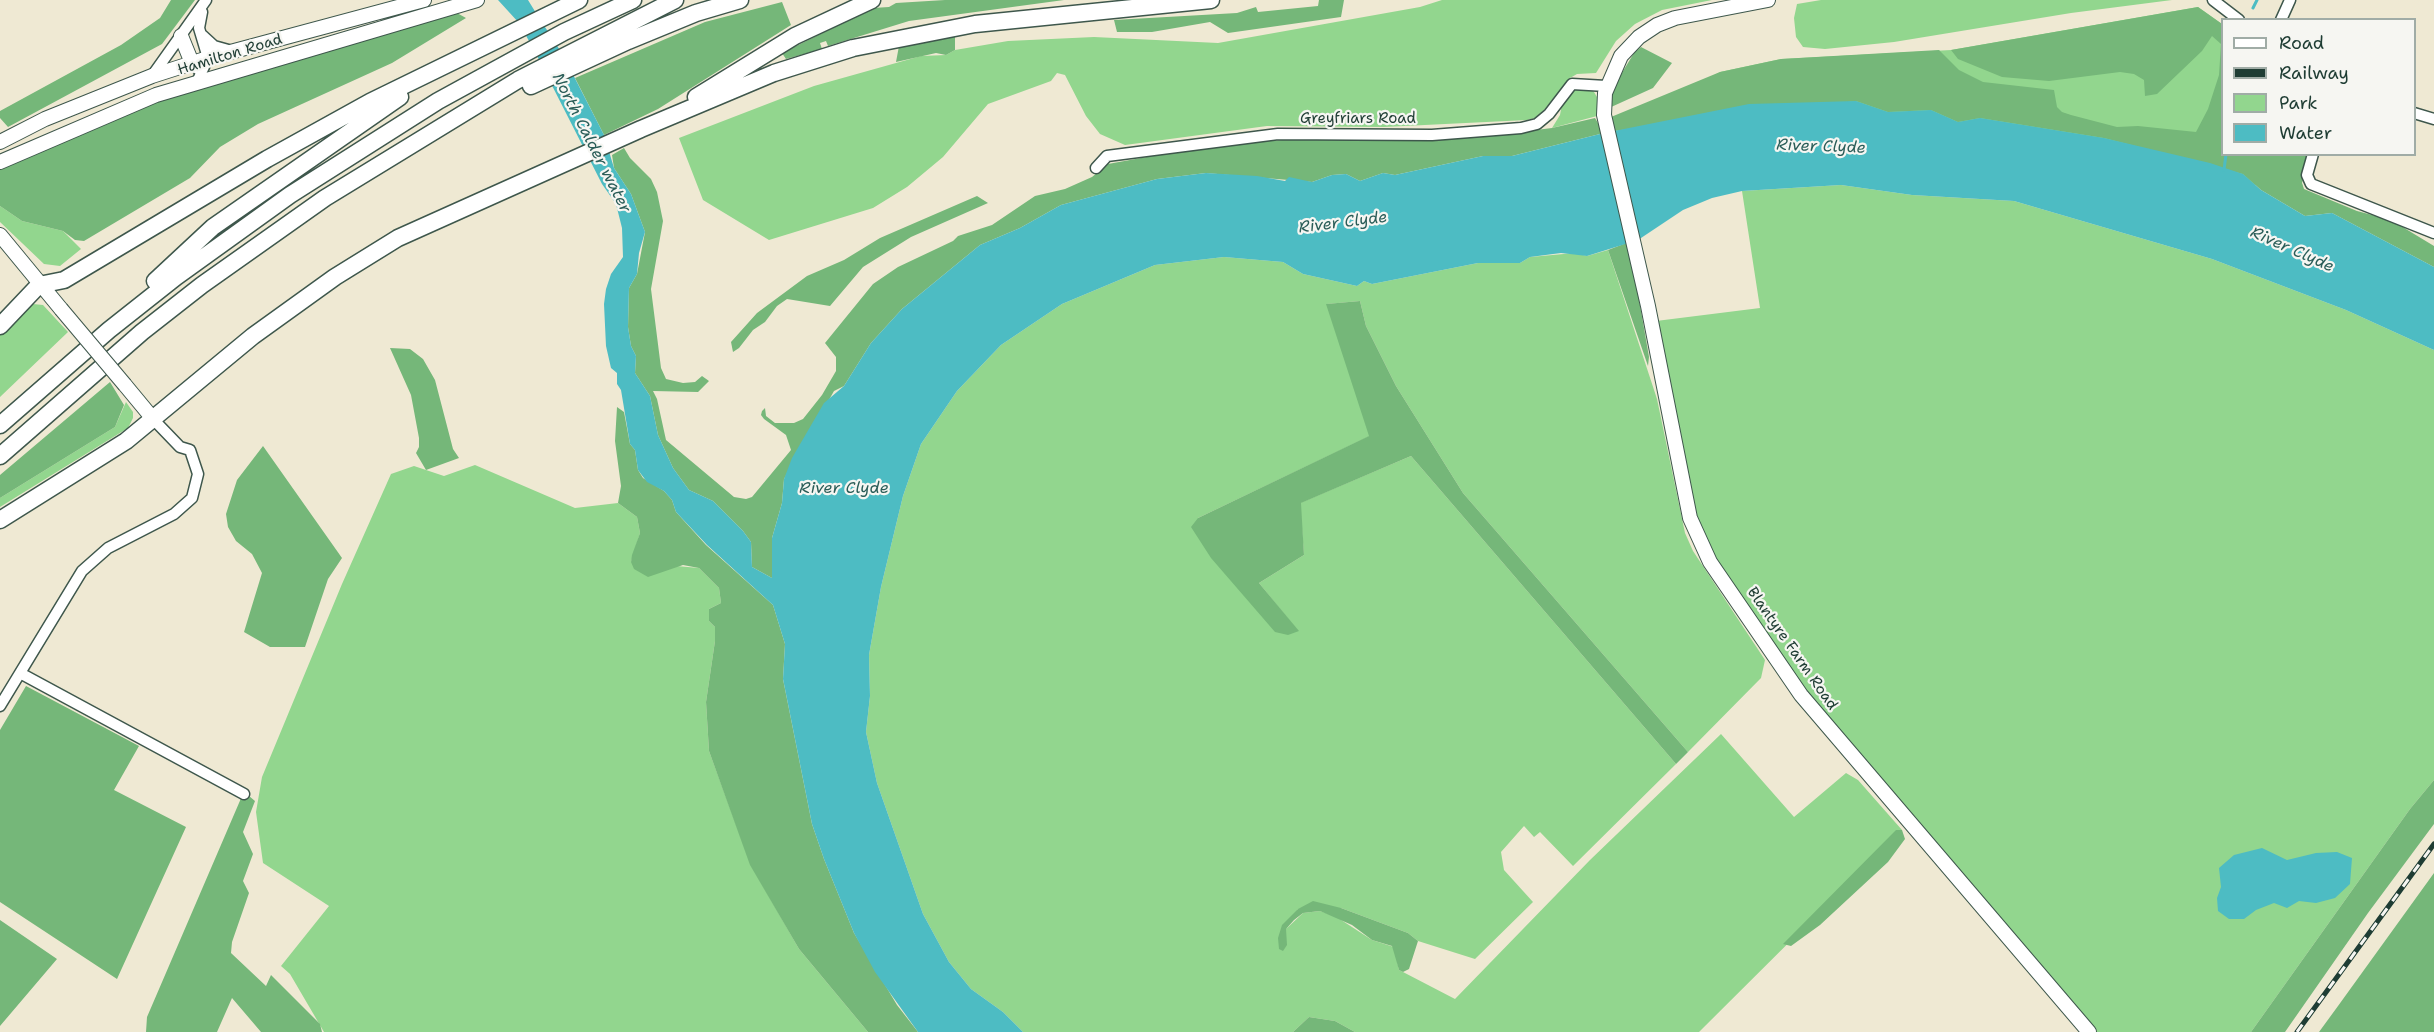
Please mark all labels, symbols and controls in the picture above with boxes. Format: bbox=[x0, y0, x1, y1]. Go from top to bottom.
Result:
legend bbox=[2221, 18, 2416, 156]
street label: Hamilton Road bbox=[175, 31, 285, 79]
text: Road bbox=[2279, 31, 2324, 55]
text: Railway bbox=[2279, 61, 2349, 85]
water label: North Calder water bbox=[547, 70, 635, 216]
text: Park bbox=[2279, 91, 2318, 115]
street label: Greyfriars Road bbox=[1300, 110, 1416, 128]
text: Water bbox=[2279, 121, 2332, 145]
water label: River Clyde bbox=[1776, 136, 1866, 158]
water label: River Clyde bbox=[1298, 208, 1388, 238]
water label: River Clyde bbox=[2247, 223, 2337, 277]
water label: River Clyde bbox=[799, 479, 889, 499]
street label: Blantyre Farm Road bbox=[1743, 584, 1841, 714]

